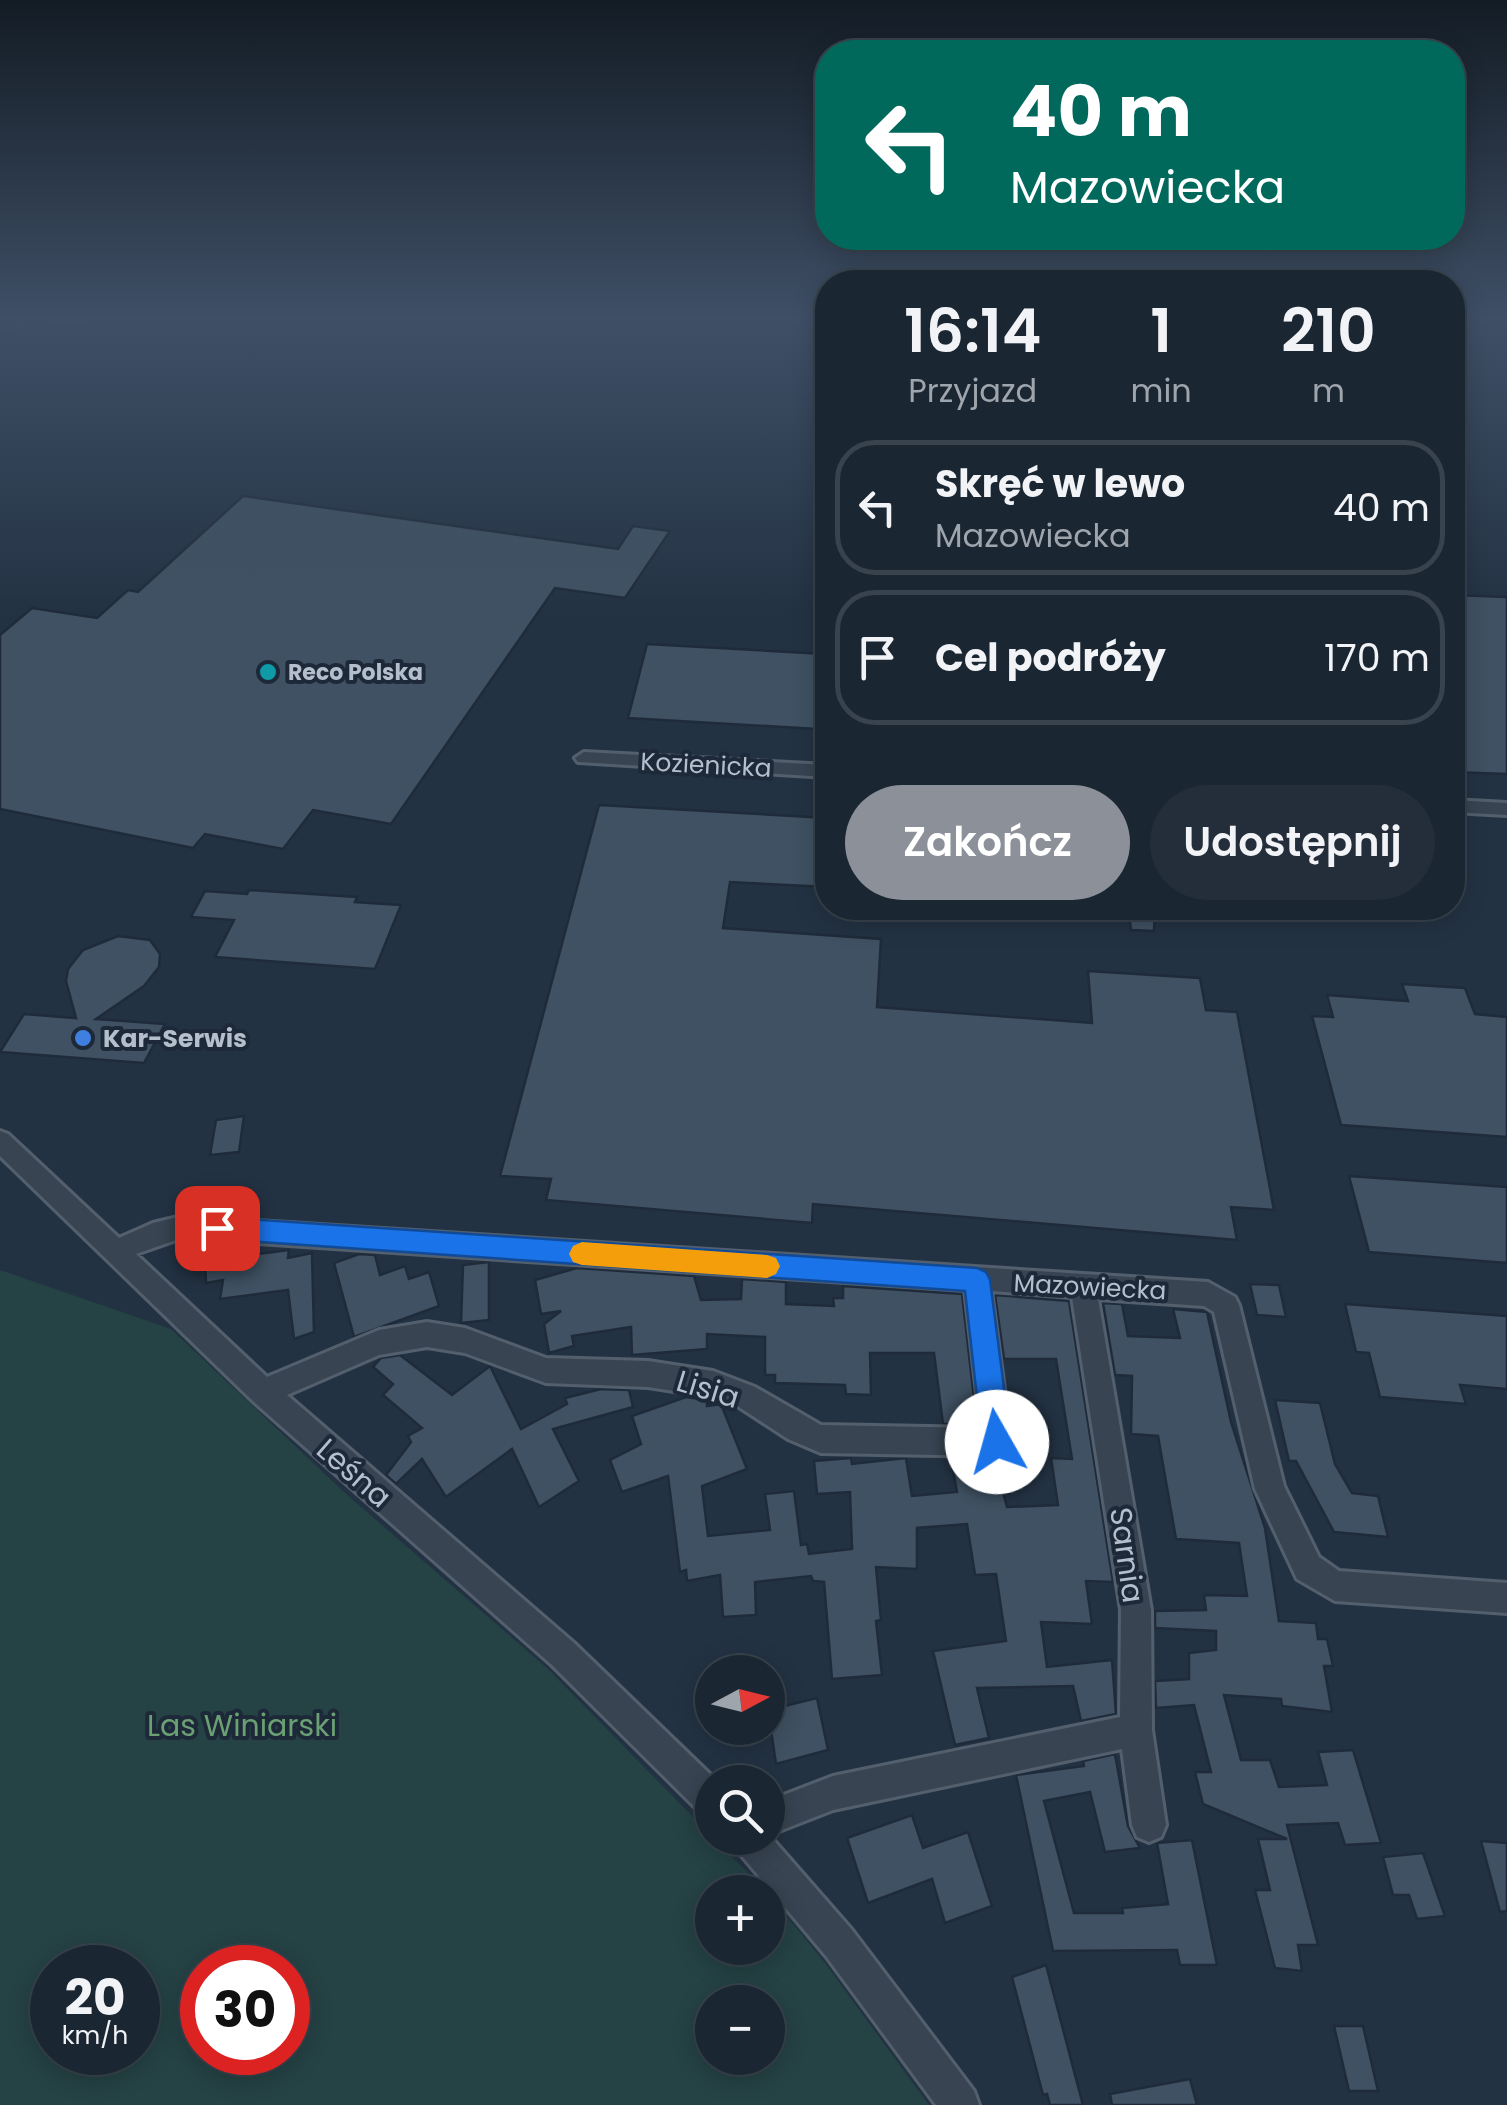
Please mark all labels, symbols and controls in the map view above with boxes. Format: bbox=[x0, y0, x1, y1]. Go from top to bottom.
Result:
text: 40 m bbox=[1010, 62, 1192, 161]
icon: left bbox=[845, 80, 975, 210]
text: Mazowiecka bbox=[1010, 156, 1285, 219]
text: 16:14 bbox=[904, 289, 1041, 373]
text: 1 bbox=[1150, 289, 1172, 373]
text: 210 bbox=[1281, 289, 1376, 373]
text: Przyjazd bbox=[908, 368, 1037, 413]
text: min bbox=[1131, 368, 1192, 413]
text: m bbox=[1312, 368, 1345, 413]
text: Skręć w lewo bbox=[935, 457, 1185, 510]
icon: left bbox=[850, 480, 905, 535]
text: 40 m bbox=[1333, 481, 1430, 534]
text: Mazowiecka bbox=[935, 513, 1131, 558]
icon: arrive bbox=[850, 630, 905, 685]
text: Cel podróży bbox=[935, 631, 1166, 684]
text: 170 m bbox=[1324, 631, 1430, 684]
place label: Reco Polska bbox=[288, 657, 423, 688]
marker: Reco Polska bbox=[257, 661, 279, 683]
street label: Kozienicka bbox=[640, 744, 772, 786]
button: Zakończ bbox=[845, 785, 1130, 900]
button: Udostępnij bbox=[1150, 785, 1435, 900]
place label: Kar-Serwis bbox=[103, 1021, 247, 1056]
marker: Kar-Serwis bbox=[72, 1027, 94, 1049]
pin bbox=[175, 1186, 260, 1271]
icon: arrive bbox=[190, 1201, 245, 1256]
street label: Mazowiecka bbox=[1013, 1266, 1167, 1308]
street label: Lisia bbox=[671, 1359, 745, 1419]
position arrow bbox=[945, 1390, 1049, 1494]
street label: Leśna bbox=[307, 1428, 401, 1518]
street label: Sarnia bbox=[1099, 1504, 1155, 1606]
north arrow bbox=[695, 1655, 785, 1745]
map controls bbox=[695, 1655, 785, 2075]
park label: Las Winiarski bbox=[147, 1704, 337, 1747]
button: search bbox=[695, 1765, 785, 1855]
button: + bbox=[695, 1875, 785, 1965]
speed limit sign: 30 bbox=[180, 1945, 310, 2075]
text: 20 bbox=[64, 1962, 126, 2033]
button: − bbox=[695, 1985, 785, 2075]
text: km/h bbox=[62, 2018, 128, 2053]

